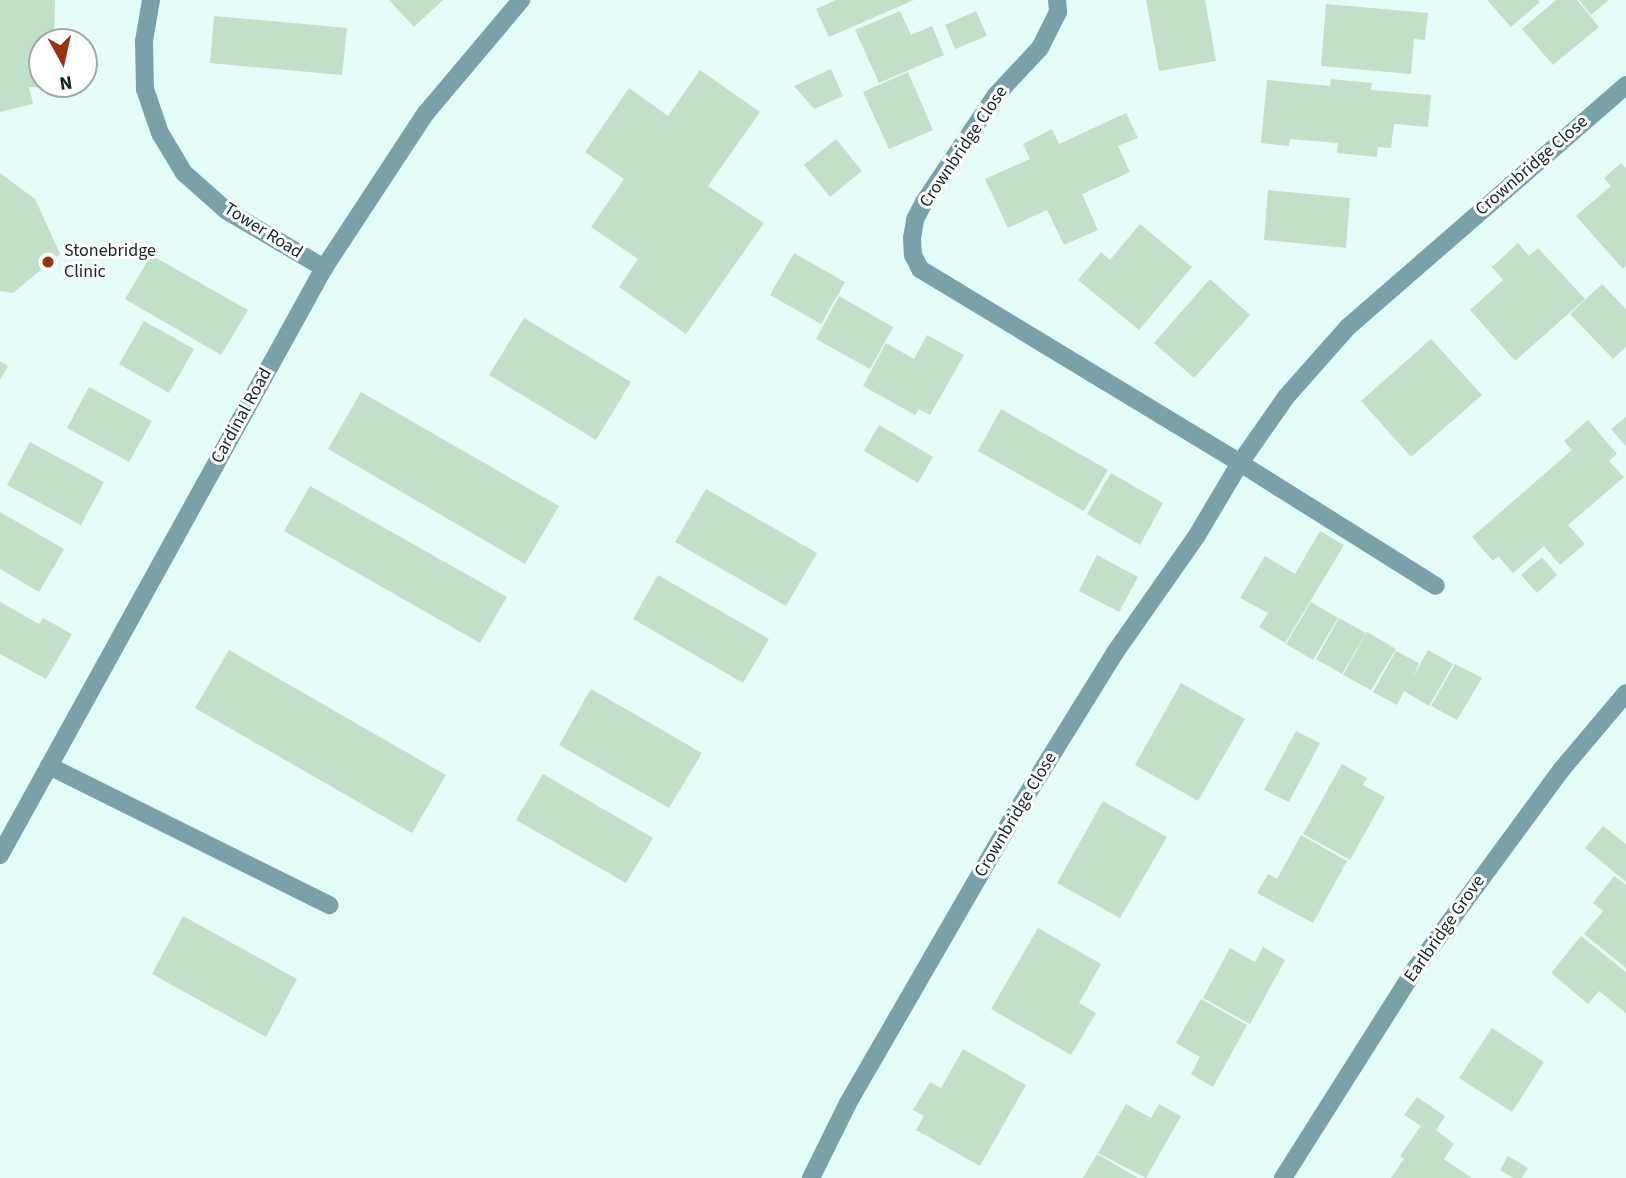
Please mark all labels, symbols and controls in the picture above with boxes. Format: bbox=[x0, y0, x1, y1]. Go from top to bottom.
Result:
north arrow bbox=[28, 28, 98, 98]
text: N bbox=[58, 68, 74, 97]
street label: Crownbridge Close bbox=[915, 82, 1013, 212]
street label: Crownbridge Close bbox=[1471, 111, 1593, 221]
street label: Tower Road bbox=[220, 198, 306, 264]
place label: Stonebridge Clinic bbox=[64, 241, 156, 284]
marker: Stonebridge Clinic bbox=[38, 252, 58, 272]
street label: Cardinal Road bbox=[207, 365, 277, 467]
street label: Crownbridge Close bbox=[970, 749, 1062, 881]
street label: Earlbridge Grove bbox=[1400, 871, 1490, 987]

